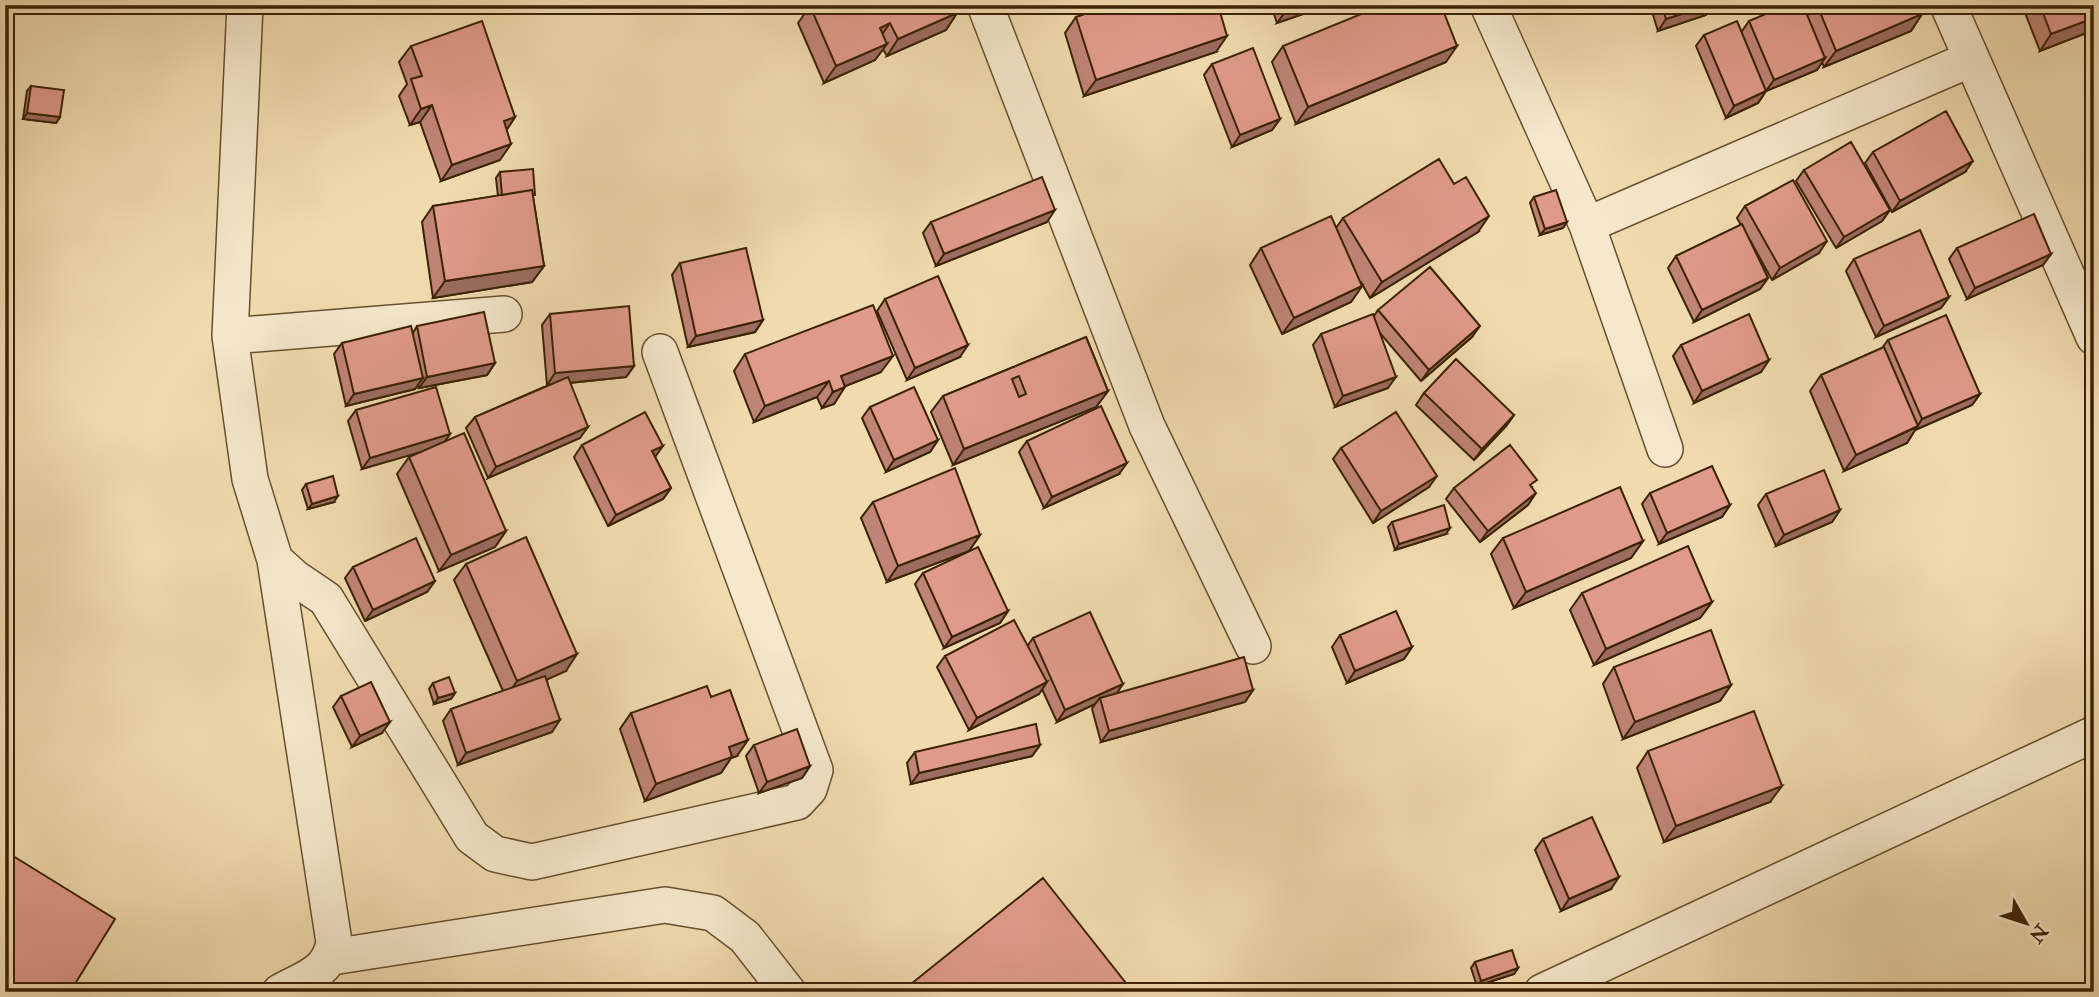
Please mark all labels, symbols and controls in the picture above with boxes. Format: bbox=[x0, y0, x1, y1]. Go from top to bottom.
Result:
north arrow bbox=[1990, 888, 2060, 958]
text: N bbox=[2023, 918, 2054, 948]

